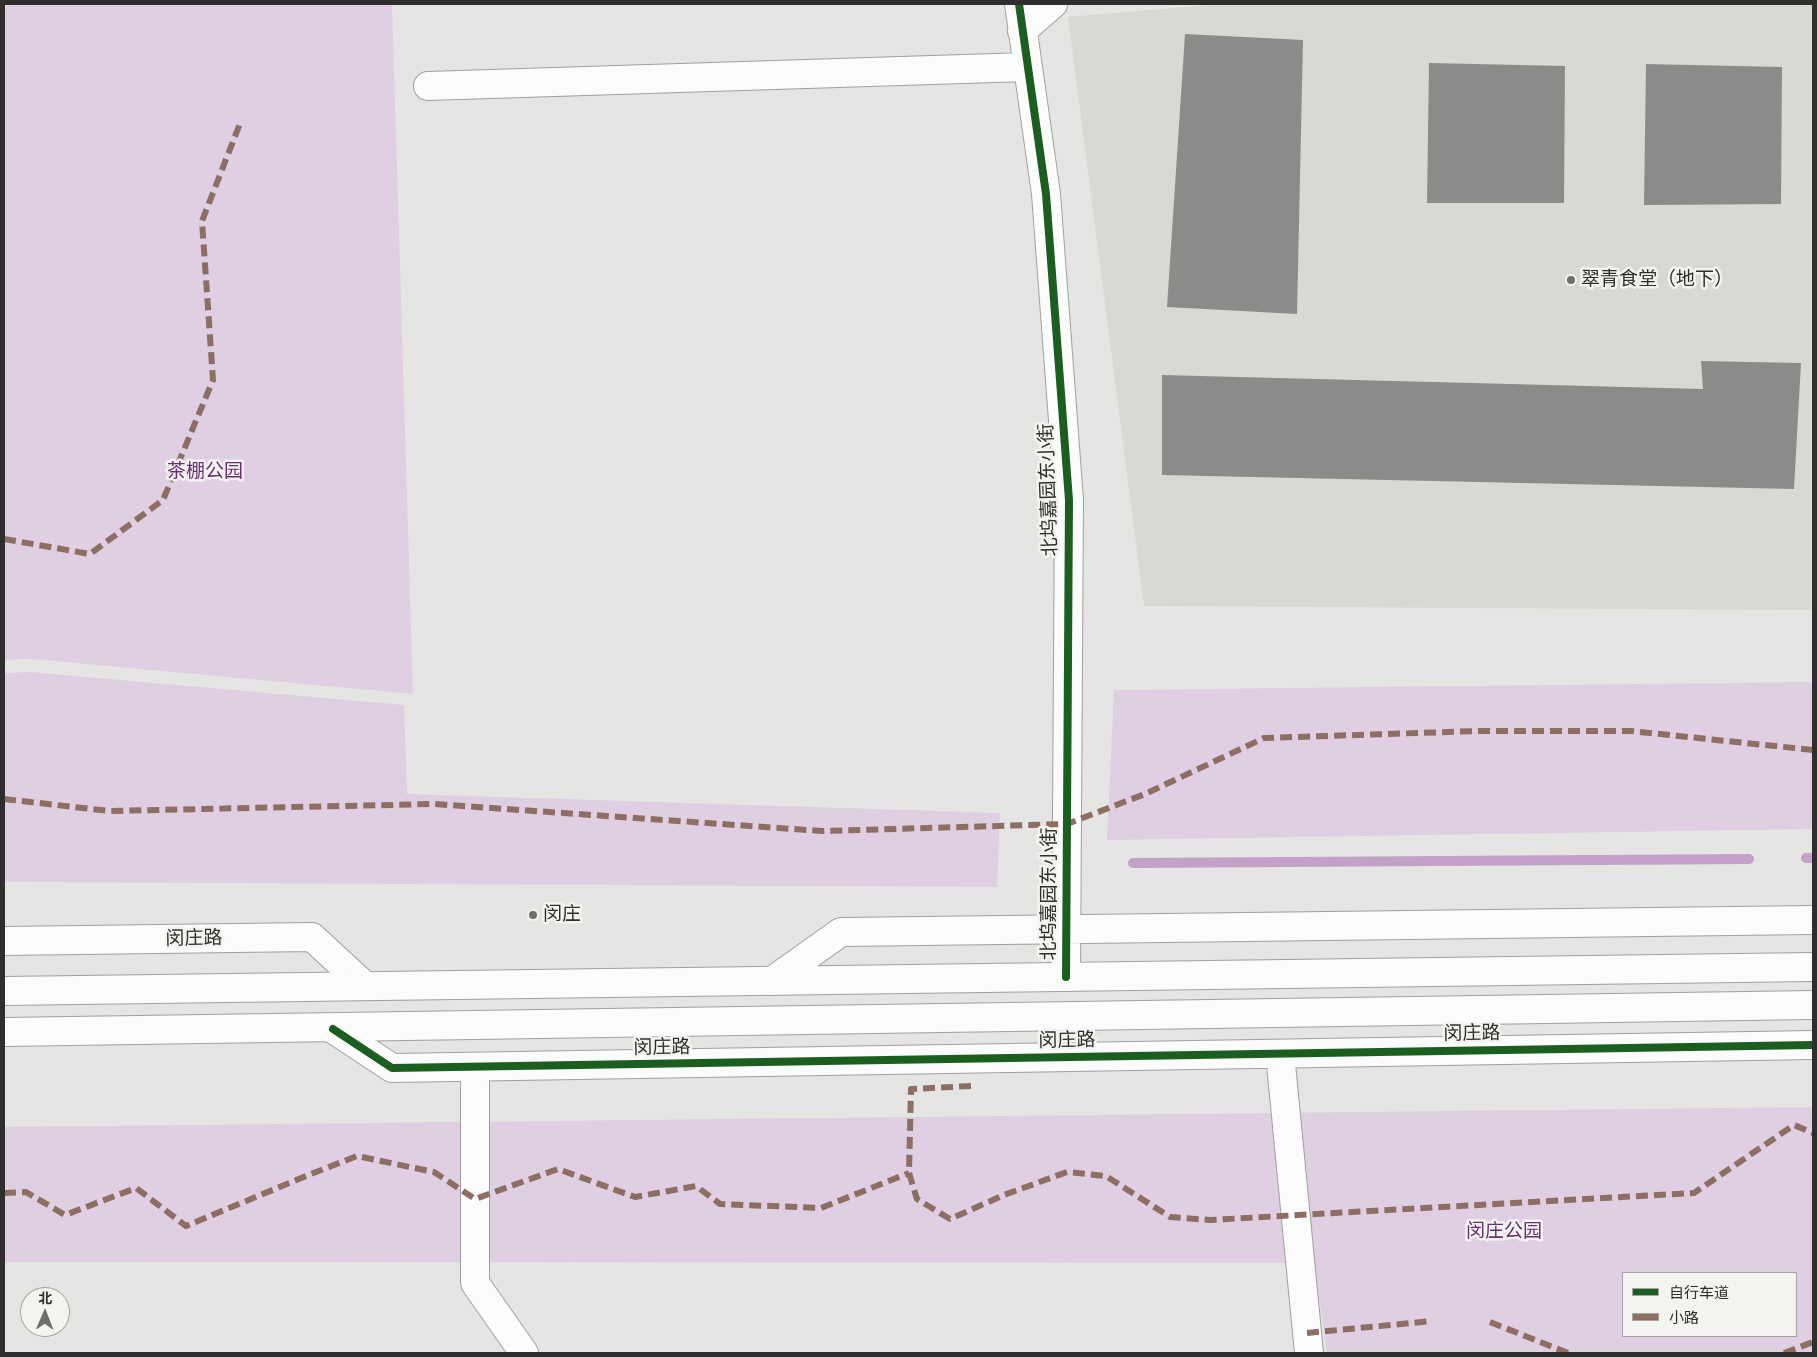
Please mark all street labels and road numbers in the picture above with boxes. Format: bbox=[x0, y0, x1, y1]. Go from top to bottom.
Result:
street label: 北坞嘉园东小街 bbox=[1035, 423, 1063, 557]
street label: 北坞嘉园东小街 bbox=[1039, 828, 1061, 960]
street label: 闵庄路 bbox=[165, 927, 223, 951]
street label: 闵庄路 bbox=[1443, 1022, 1501, 1046]
street label: 闵庄路 bbox=[1038, 1029, 1096, 1053]
street label: 闵庄路 bbox=[633, 1036, 691, 1060]

